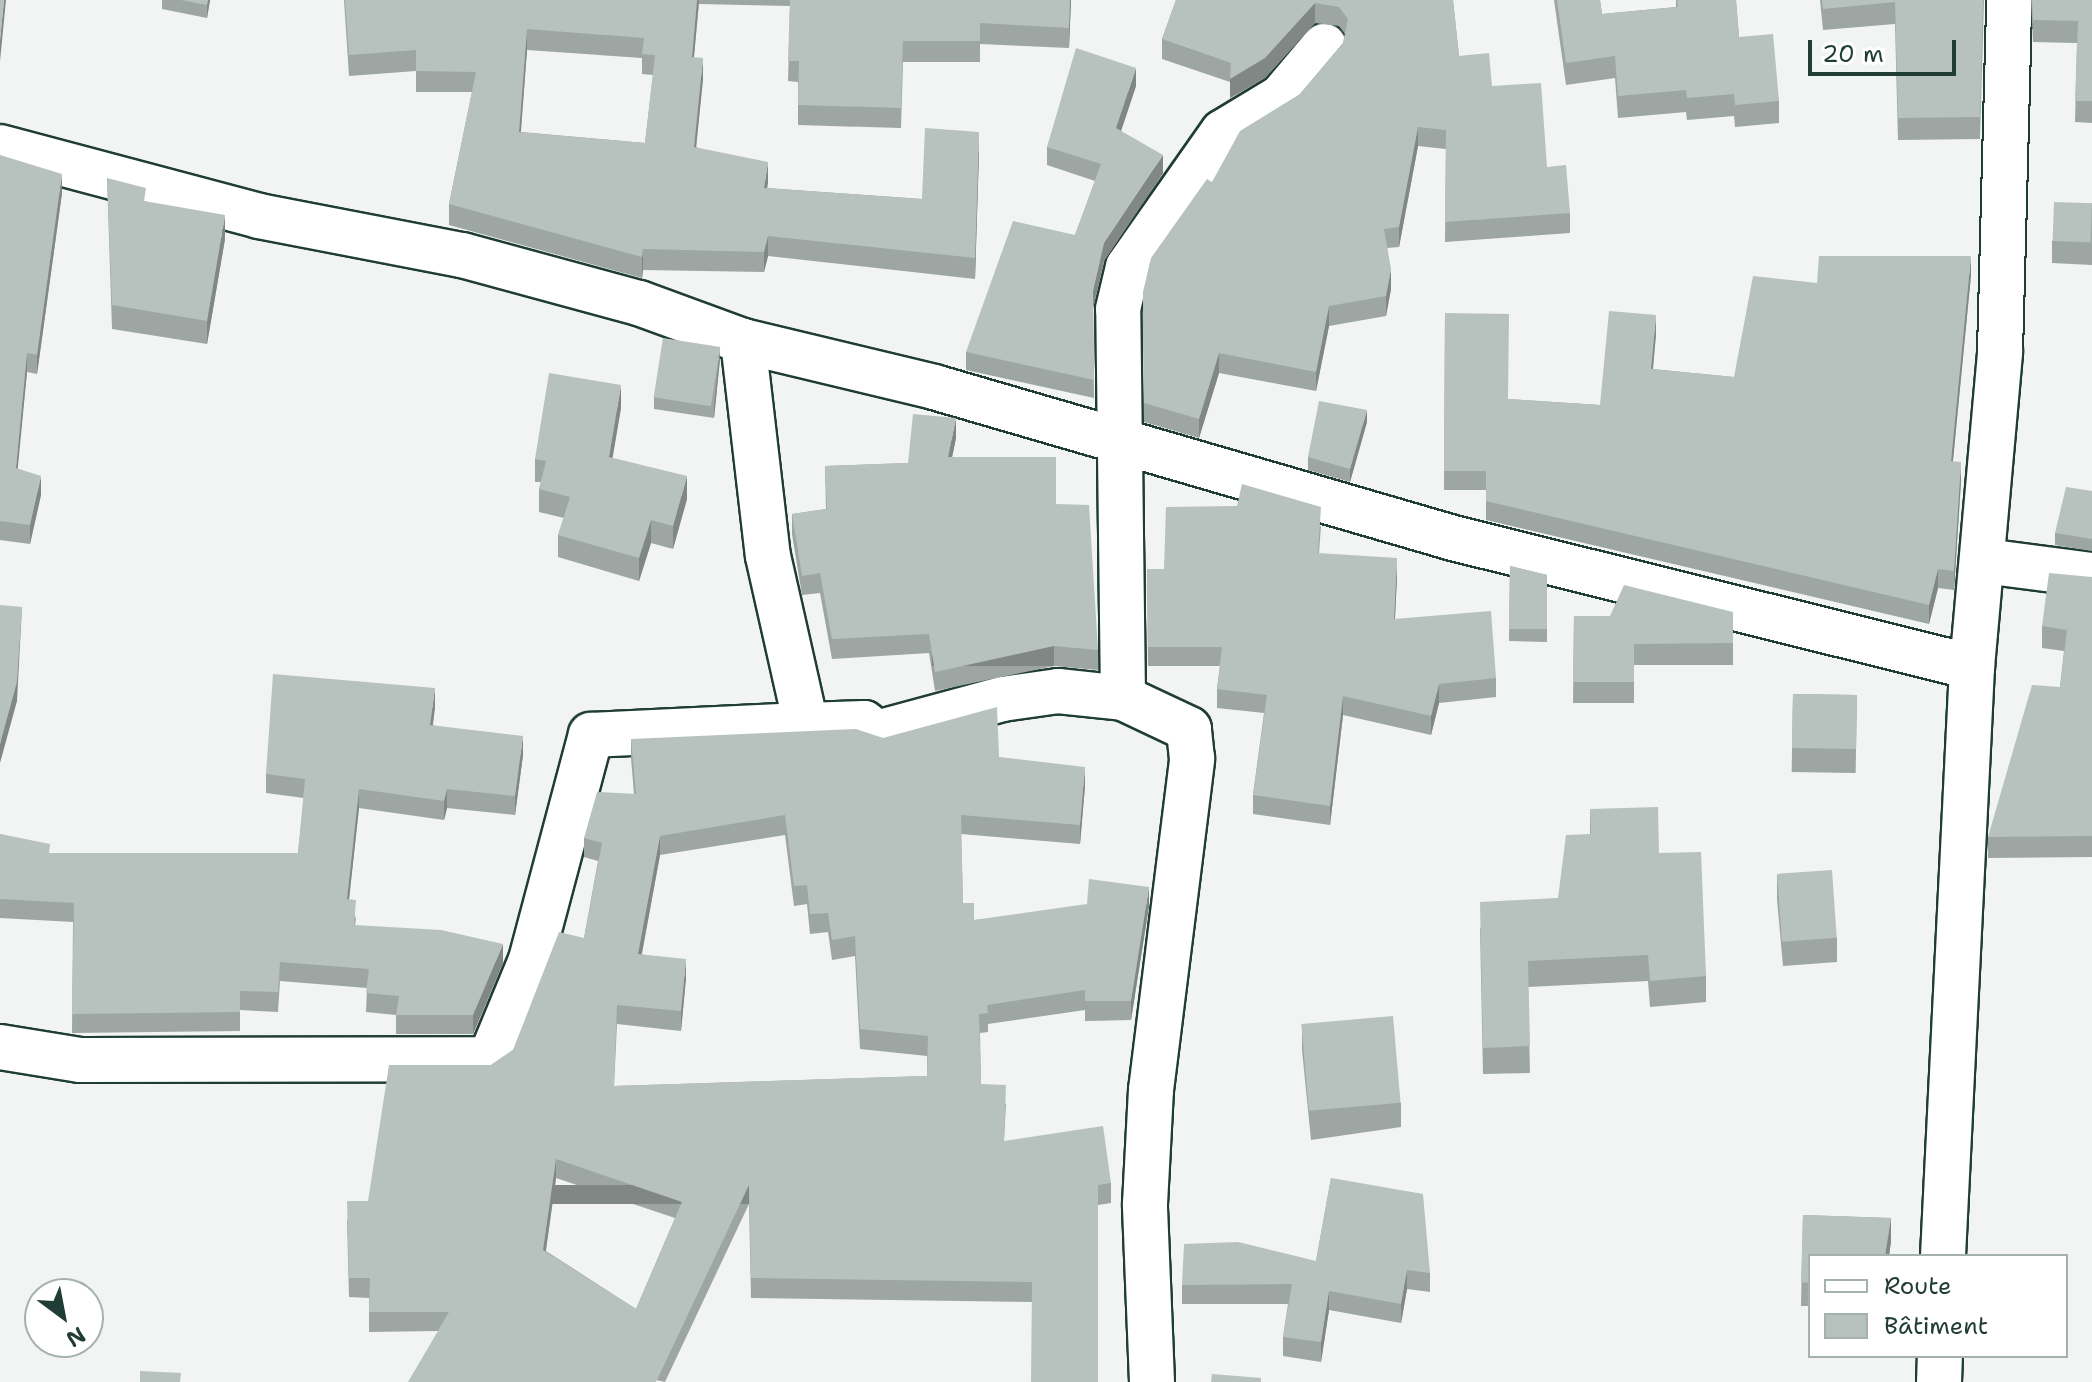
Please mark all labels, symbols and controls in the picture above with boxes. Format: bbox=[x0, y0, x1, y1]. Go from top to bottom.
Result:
scale bar bbox=[1812, 24, 1960, 74]
text: 20 m bbox=[1822, 38, 1884, 70]
legend bbox=[1808, 1254, 2068, 1358]
text: Route bbox=[1884, 1270, 1952, 1302]
north arrow bbox=[24, 1278, 104, 1358]
text: Bâtiment bbox=[1884, 1310, 1988, 1342]
text: N bbox=[61, 1320, 91, 1354]

